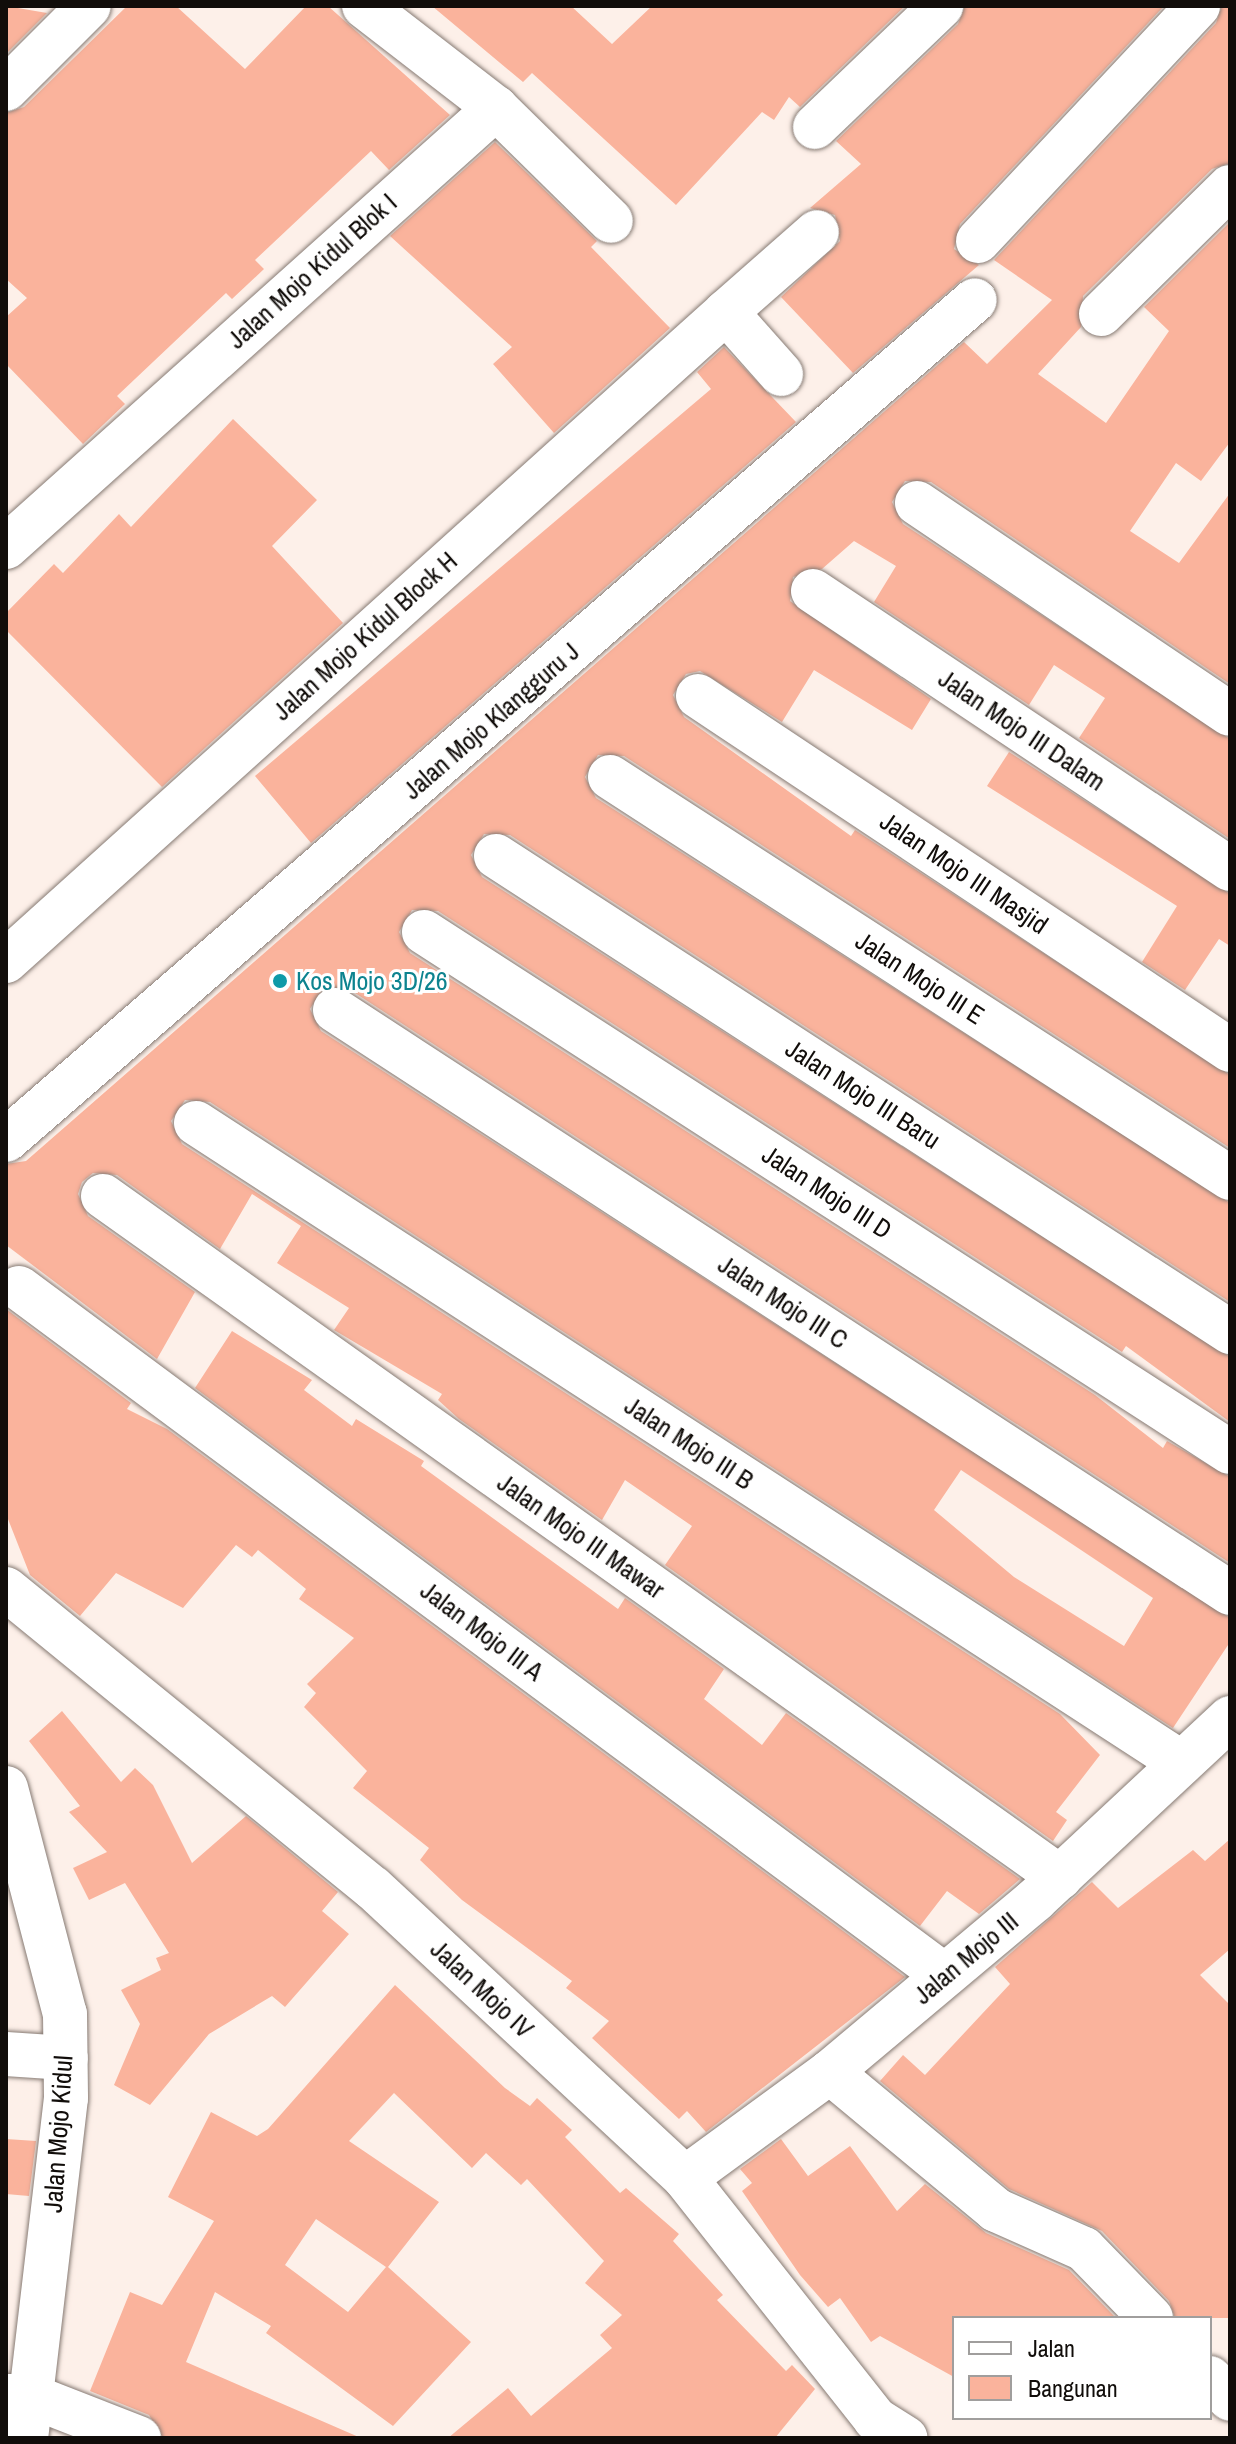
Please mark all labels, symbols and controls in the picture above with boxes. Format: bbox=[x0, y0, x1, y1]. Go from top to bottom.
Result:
street label: Jalan Mojo Kidul Blok I bbox=[221, 187, 403, 355]
street label: Jalan Mojo Kidul Block H bbox=[267, 545, 463, 727]
street label: Jalan Mojo Klangguru J bbox=[397, 636, 585, 806]
street label: Jalan Mojo III Dalam bbox=[933, 663, 1111, 797]
street label: Jalan Mojo III Masjid bbox=[874, 805, 1054, 941]
street label: Jalan Mojo III E bbox=[850, 925, 990, 1031]
place label: Kos Mojo 3D/26 bbox=[296, 965, 448, 997]
marker: Kos Mojo 3D/26 bbox=[271, 972, 289, 990]
street label: Jalan Mojo III Baru bbox=[780, 1033, 946, 1155]
street label: Jalan Mojo III D bbox=[756, 1139, 898, 1245]
street label: Jalan Mojo III C bbox=[712, 1249, 854, 1355]
street label: Jalan Mojo III B bbox=[619, 1390, 759, 1496]
street label: Jalan Mojo III Mawar bbox=[491, 1467, 671, 1605]
street label: Jalan Mojo III A bbox=[414, 1574, 550, 1688]
street label: Jalan Mojo III bbox=[907, 1905, 1025, 2011]
street label: Jalan Mojo IV bbox=[424, 1934, 540, 2044]
street label: Jalan Mojo Kidul bbox=[37, 2054, 79, 2214]
legend bbox=[952, 2316, 1212, 2420]
text: Jalan bbox=[1028, 2332, 1075, 2364]
text: Bangunan bbox=[1028, 2372, 1118, 2404]

